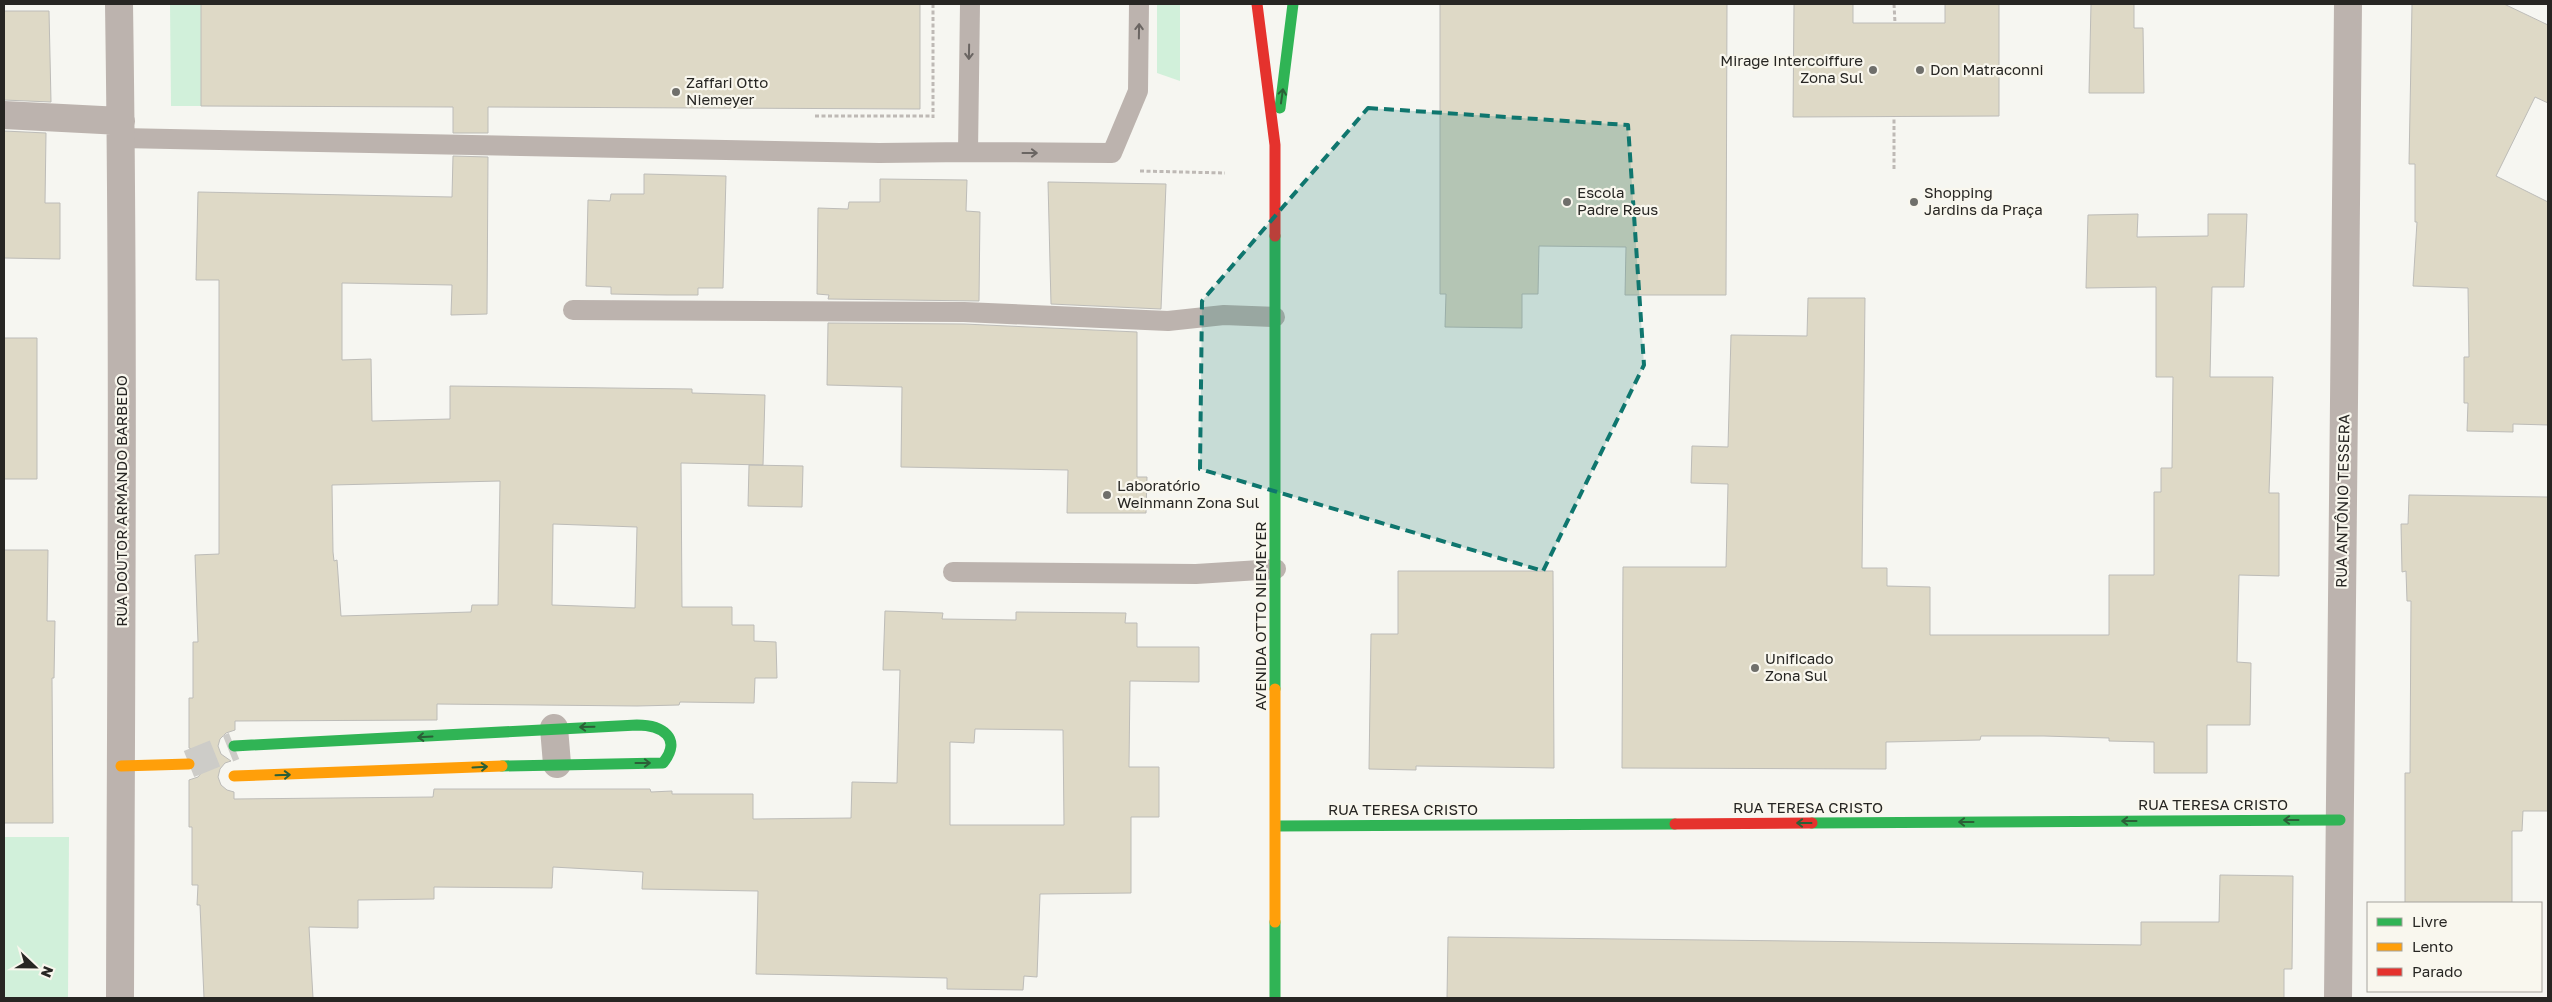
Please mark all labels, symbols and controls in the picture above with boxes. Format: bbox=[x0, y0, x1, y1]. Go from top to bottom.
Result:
one-way arrow bbox=[1134, 23, 1143, 39]
one-way arrow bbox=[965, 44, 974, 60]
place label: Mirage Intercoiffure Zona Sul bbox=[1720, 51, 1863, 86]
place label: Don Matraconni bbox=[1930, 60, 2044, 78]
marker: Mirage Intercoiffure Zona Sul bbox=[1867, 64, 1879, 76]
marker: Don Matraconni bbox=[1914, 64, 1926, 76]
place label: Zaffari Otto Niemeyer bbox=[686, 73, 768, 108]
marker: Zaffari Otto Niemeyer bbox=[670, 86, 682, 98]
one-way arrow bbox=[1277, 89, 1287, 105]
one-way arrow bbox=[1022, 148, 1038, 157]
place label: Escola Padre Reus bbox=[1577, 183, 1658, 218]
place label: Shopping Jardins da Praça bbox=[1924, 183, 2043, 218]
marker: Escola Padre Reus bbox=[1561, 196, 1573, 208]
marker: Shopping Jardins da Praça bbox=[1908, 196, 1920, 208]
street label: RUA DOUTOR ARMANDO BARBEDO bbox=[112, 375, 130, 627]
street label: RUA ANTÔNIO TESSERA bbox=[2331, 414, 2353, 588]
place label: Laboratório Weinmann Zona Sul bbox=[1117, 476, 1260, 511]
marker: Laboratório Weinmann Zona Sul bbox=[1101, 489, 1113, 501]
street label: AVENIDA OTTO NIEMEYER bbox=[1251, 522, 1269, 710]
place label: Unificado Zona Sul bbox=[1765, 649, 1834, 684]
marker: Unificado Zona Sul bbox=[1749, 662, 1761, 674]
one-way arrow bbox=[579, 722, 596, 732]
one-way arrow bbox=[417, 732, 433, 741]
one-way arrow bbox=[634, 758, 650, 768]
one-way arrow bbox=[472, 763, 488, 772]
one-way arrow bbox=[274, 770, 291, 780]
street label: RUA TERESA CRISTO bbox=[2138, 795, 2288, 813]
street label: RUA TERESA CRISTO bbox=[1733, 798, 1883, 816]
street label: RUA TERESA CRISTO bbox=[1328, 800, 1478, 818]
one-way arrow bbox=[2283, 815, 2300, 825]
one-way arrow bbox=[2121, 816, 2137, 826]
one-way arrow bbox=[1959, 817, 1975, 827]
one-way arrow bbox=[1796, 818, 1812, 828]
legend bbox=[2367, 902, 2542, 992]
text: Livre bbox=[2412, 912, 2448, 930]
text: Lento bbox=[2412, 937, 2453, 955]
north arrow bbox=[10, 942, 60, 992]
text: Parado bbox=[2412, 962, 2463, 980]
text: N bbox=[38, 964, 57, 980]

